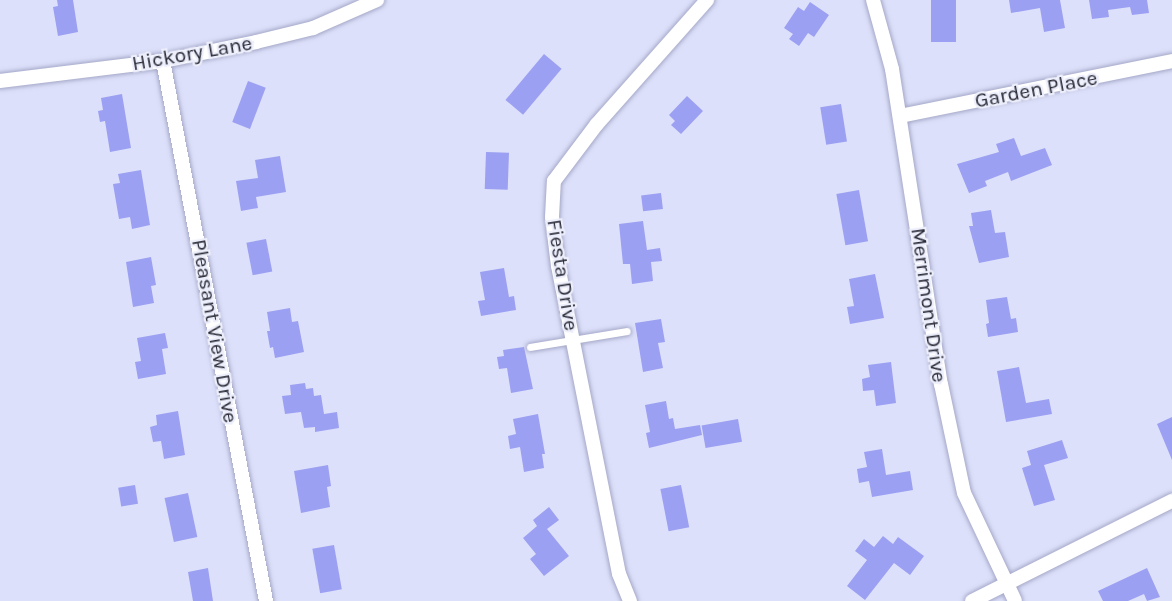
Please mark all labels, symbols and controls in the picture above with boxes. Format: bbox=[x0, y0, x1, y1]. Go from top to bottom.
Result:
street label: Hickory Lane bbox=[130, 30, 254, 76]
street label: Garden Place bbox=[973, 65, 1099, 113]
street label: Fiesta Drive bbox=[542, 217, 584, 333]
street label: Merrimont Drive bbox=[906, 226, 952, 384]
street label: Pleasant View Drive bbox=[186, 237, 244, 425]

